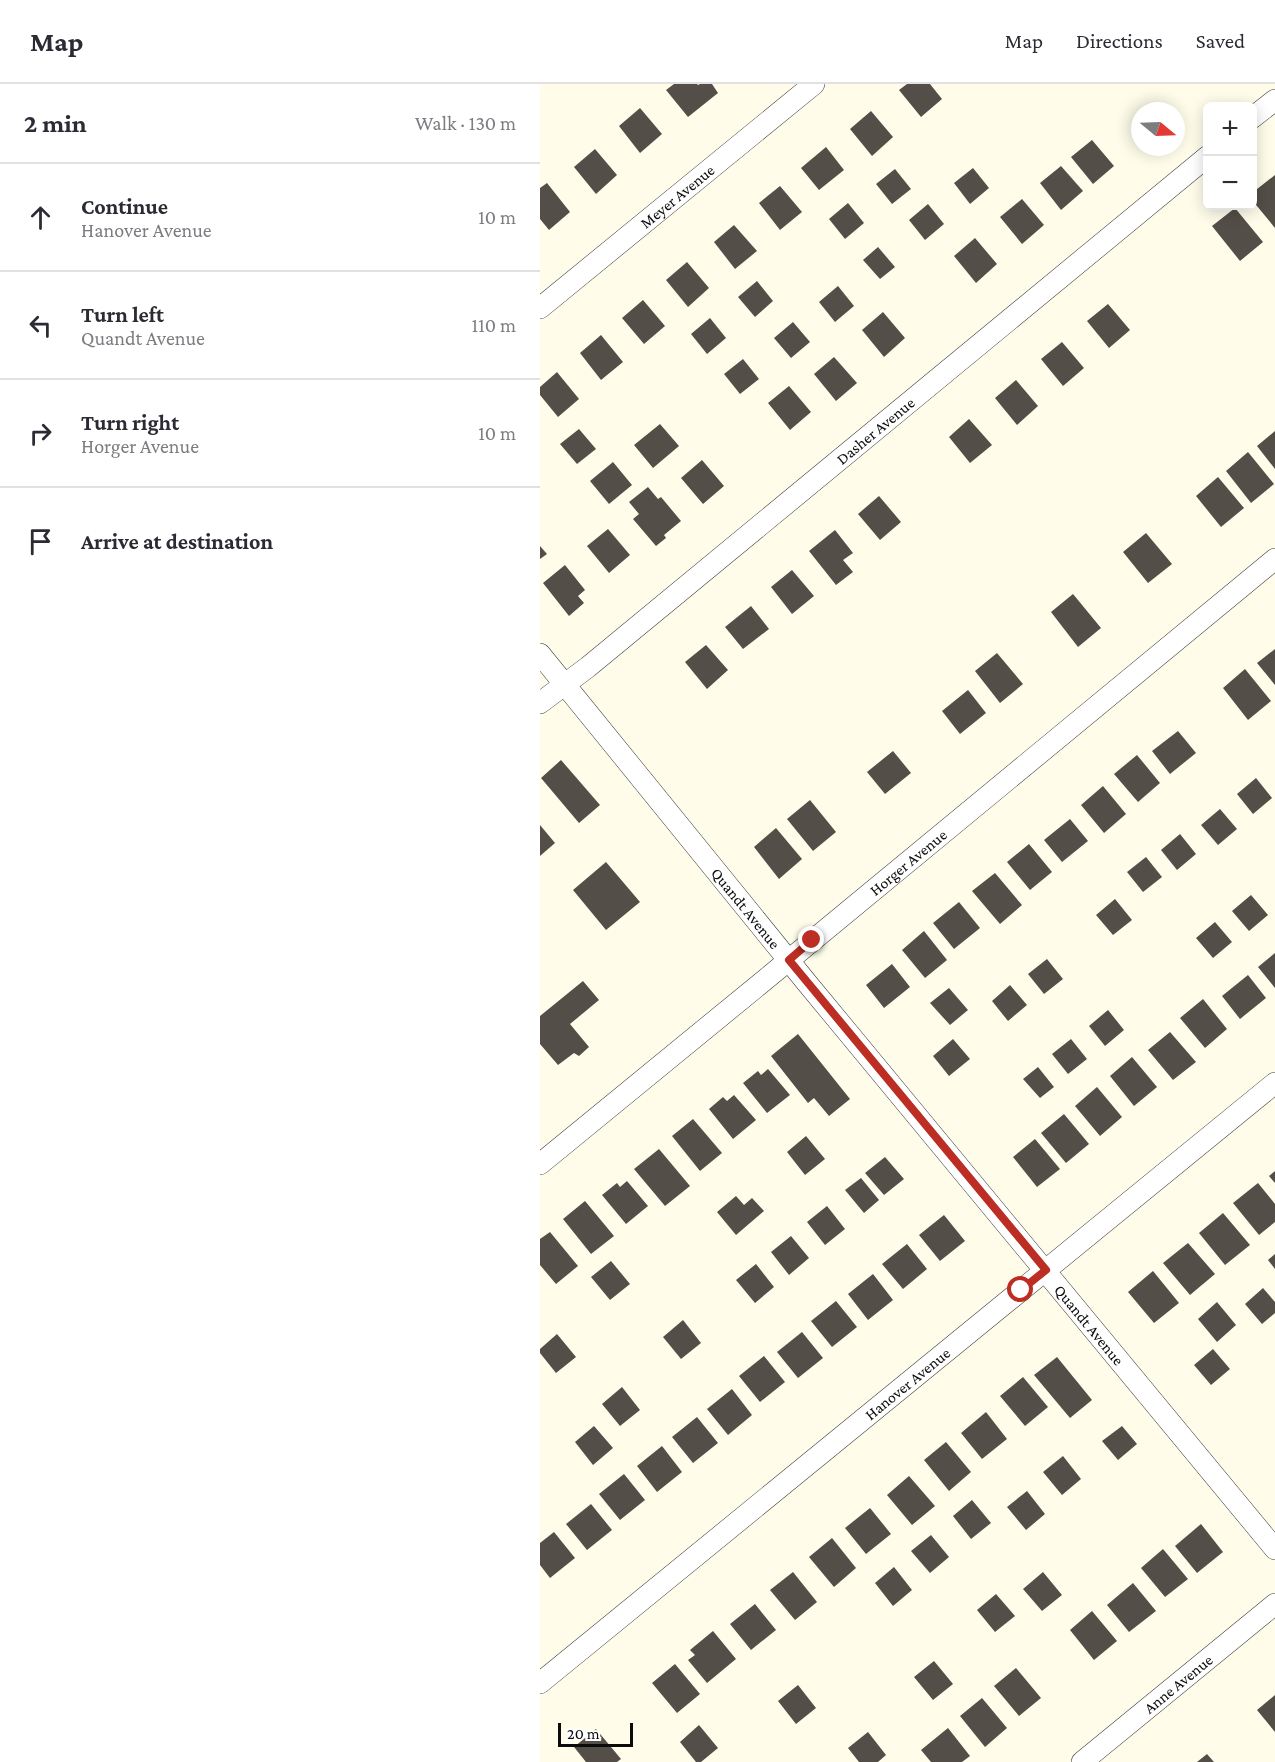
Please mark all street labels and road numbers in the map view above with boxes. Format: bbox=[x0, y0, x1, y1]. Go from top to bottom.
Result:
street label: Meyer Avenue bbox=[637, 161, 717, 231]
street label: Dasher Avenue bbox=[833, 393, 917, 467]
street label: Horger Avenue bbox=[866, 825, 950, 899]
street label: Quandt Avenue bbox=[708, 864, 784, 952]
street label: Quandt Avenue bbox=[1051, 1281, 1128, 1368]
street label: Hanover Avenue bbox=[861, 1344, 953, 1423]
street label: Anne Avenue bbox=[1140, 1650, 1216, 1716]

